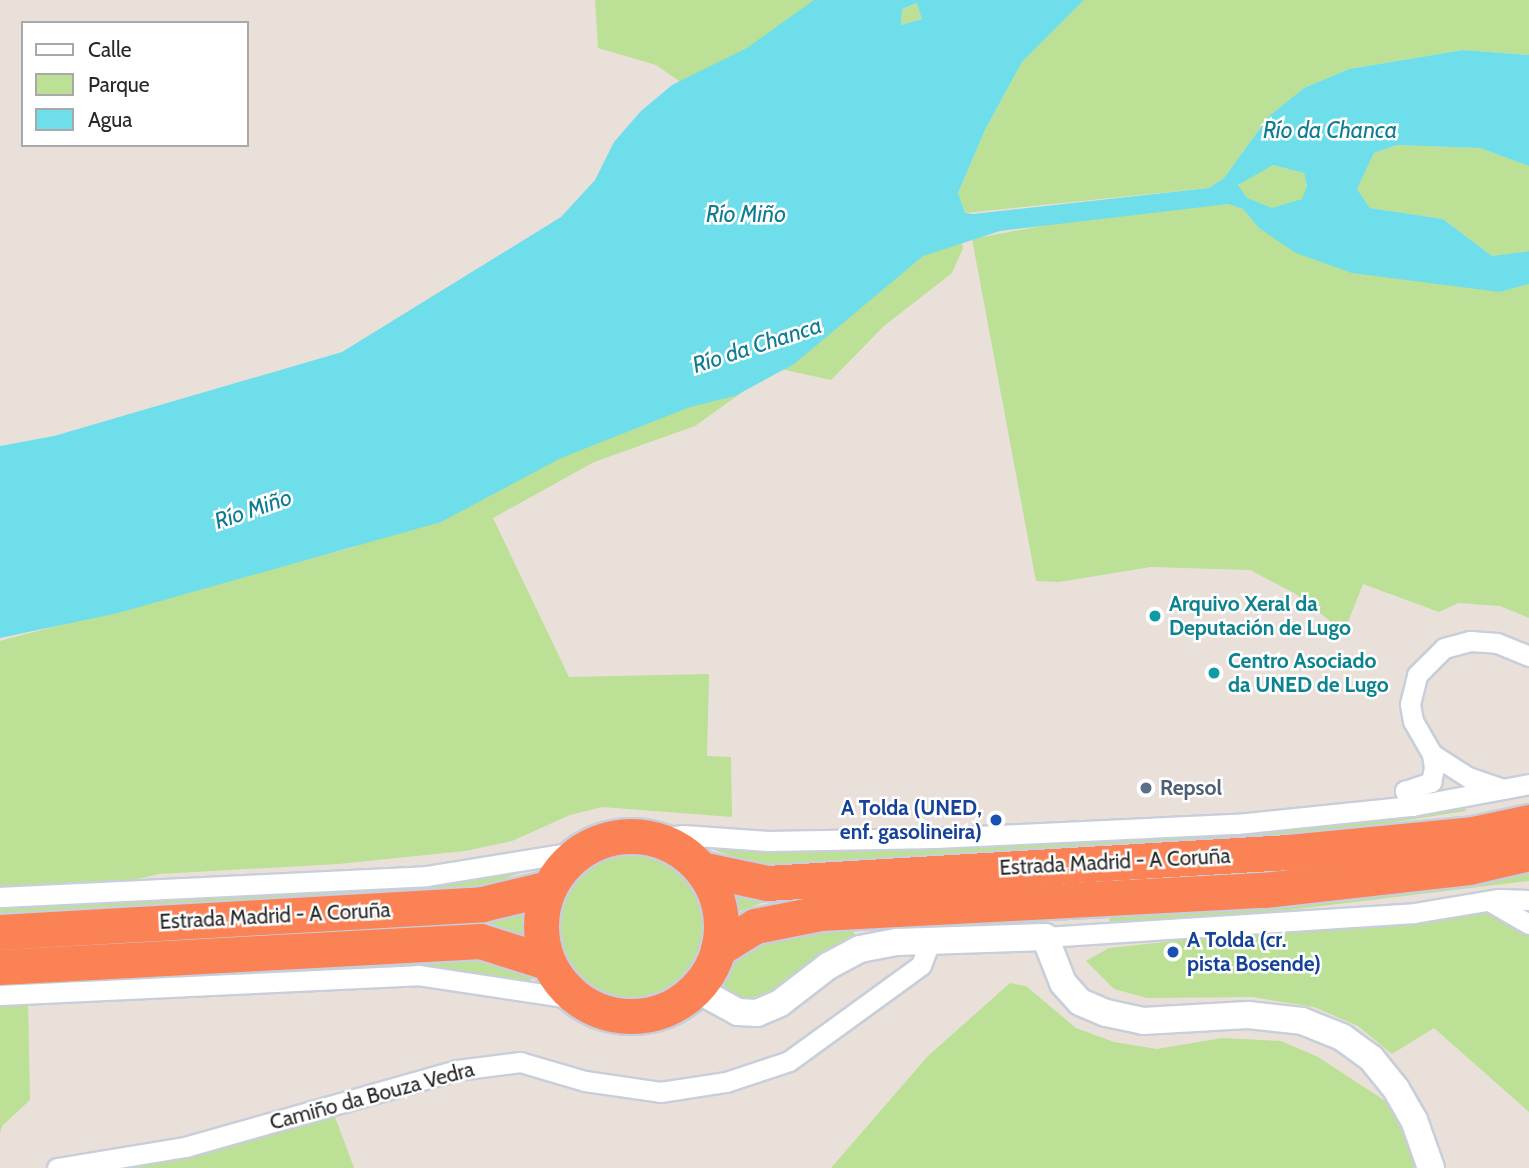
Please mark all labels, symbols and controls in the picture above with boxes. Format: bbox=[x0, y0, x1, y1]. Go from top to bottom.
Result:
legend bbox=[21, 21, 248, 147]
text: Calle bbox=[88, 37, 132, 62]
text: Parque bbox=[88, 72, 150, 97]
text: Agua bbox=[88, 107, 132, 132]
water label: Río da Chanca bbox=[1263, 116, 1397, 144]
water label: Río Miño bbox=[706, 200, 786, 228]
water label: Río da Chanca bbox=[689, 311, 825, 379]
water label: Río Miño bbox=[211, 483, 295, 535]
place label: Arquivo Xeral da Deputación de Lugo bbox=[1169, 591, 1351, 641]
marker: Arquivo Xeral da Deputación de Lugo bbox=[1147, 608, 1163, 624]
place label: Centro Asociado da UNED de Lugo bbox=[1228, 648, 1389, 698]
marker: Centro Asociado da UNED de Lugo bbox=[1206, 665, 1222, 681]
place label: Repsol bbox=[1160, 775, 1222, 801]
marker: Repsol bbox=[1138, 780, 1154, 796]
place label: A Tolda (UNED, enf. gasolineira) bbox=[840, 795, 982, 845]
marker: A Tolda (UNED, enf. gasolineira) bbox=[988, 812, 1004, 828]
street label: Estrada Madrid - A Coruña bbox=[999, 843, 1231, 881]
street label: Estrada Madrid - A Coruña bbox=[159, 897, 391, 935]
place label: A Tolda (cr. pista Bosende) bbox=[1187, 927, 1321, 977]
marker: A Tolda (cr. pista Bosende) bbox=[1165, 944, 1181, 960]
street label: Camiño da Bouza Vedra bbox=[267, 1057, 477, 1135]

